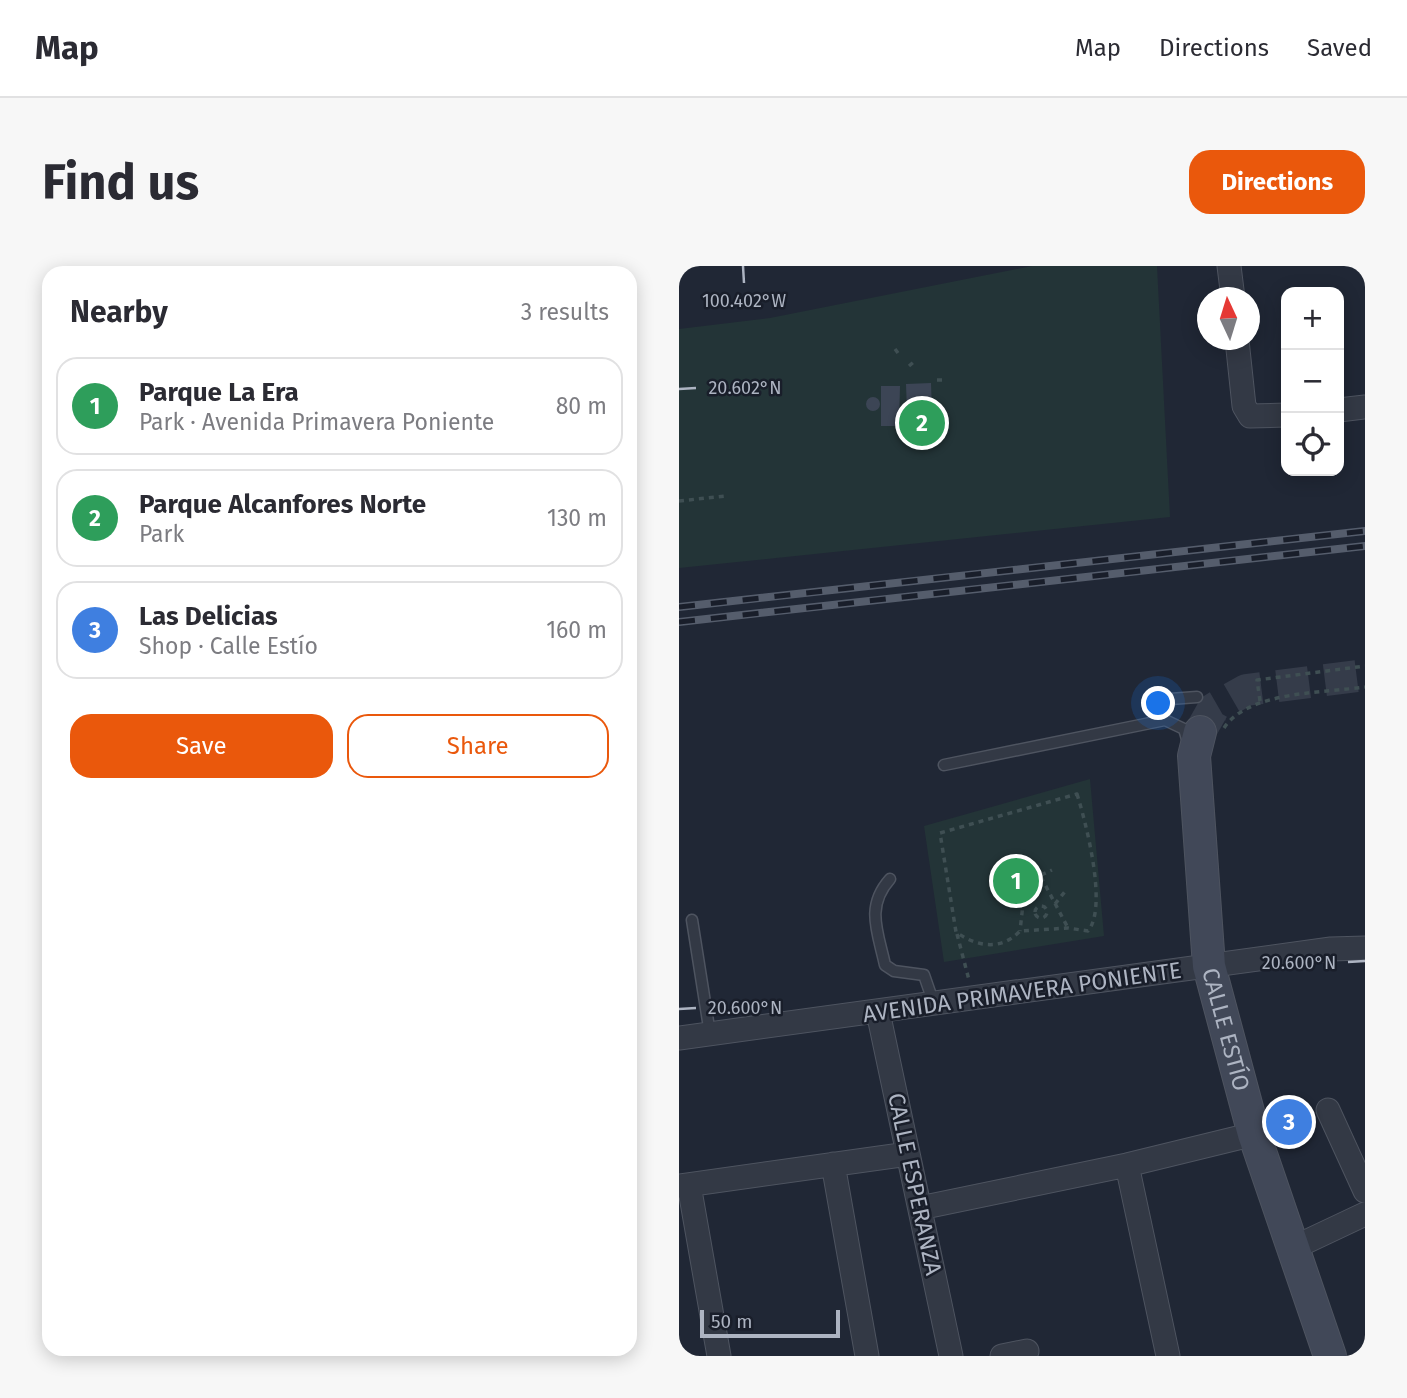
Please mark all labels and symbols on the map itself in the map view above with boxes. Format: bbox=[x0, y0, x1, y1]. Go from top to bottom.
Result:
north arrow bbox=[1197, 287, 1260, 350]
text: 100.402°W bbox=[702, 290, 786, 312]
text: 20.602°N bbox=[708, 377, 782, 399]
pin: 2 bbox=[899, 397, 945, 449]
your location bbox=[1141, 686, 1175, 720]
pin: 1 bbox=[993, 855, 1039, 907]
text: 20.600°N bbox=[1262, 952, 1336, 974]
street label: AVENIDA PRIMAVERA PONIENTE bbox=[861, 956, 1183, 1028]
street label: CALLE ESTÍO bbox=[1196, 965, 1256, 1094]
text: 20.600°N bbox=[708, 997, 782, 1019]
street label: CALLE ESPERANZA bbox=[882, 1090, 948, 1278]
pin: 3 bbox=[1266, 1096, 1312, 1148]
scale bar bbox=[700, 1307, 840, 1339]

